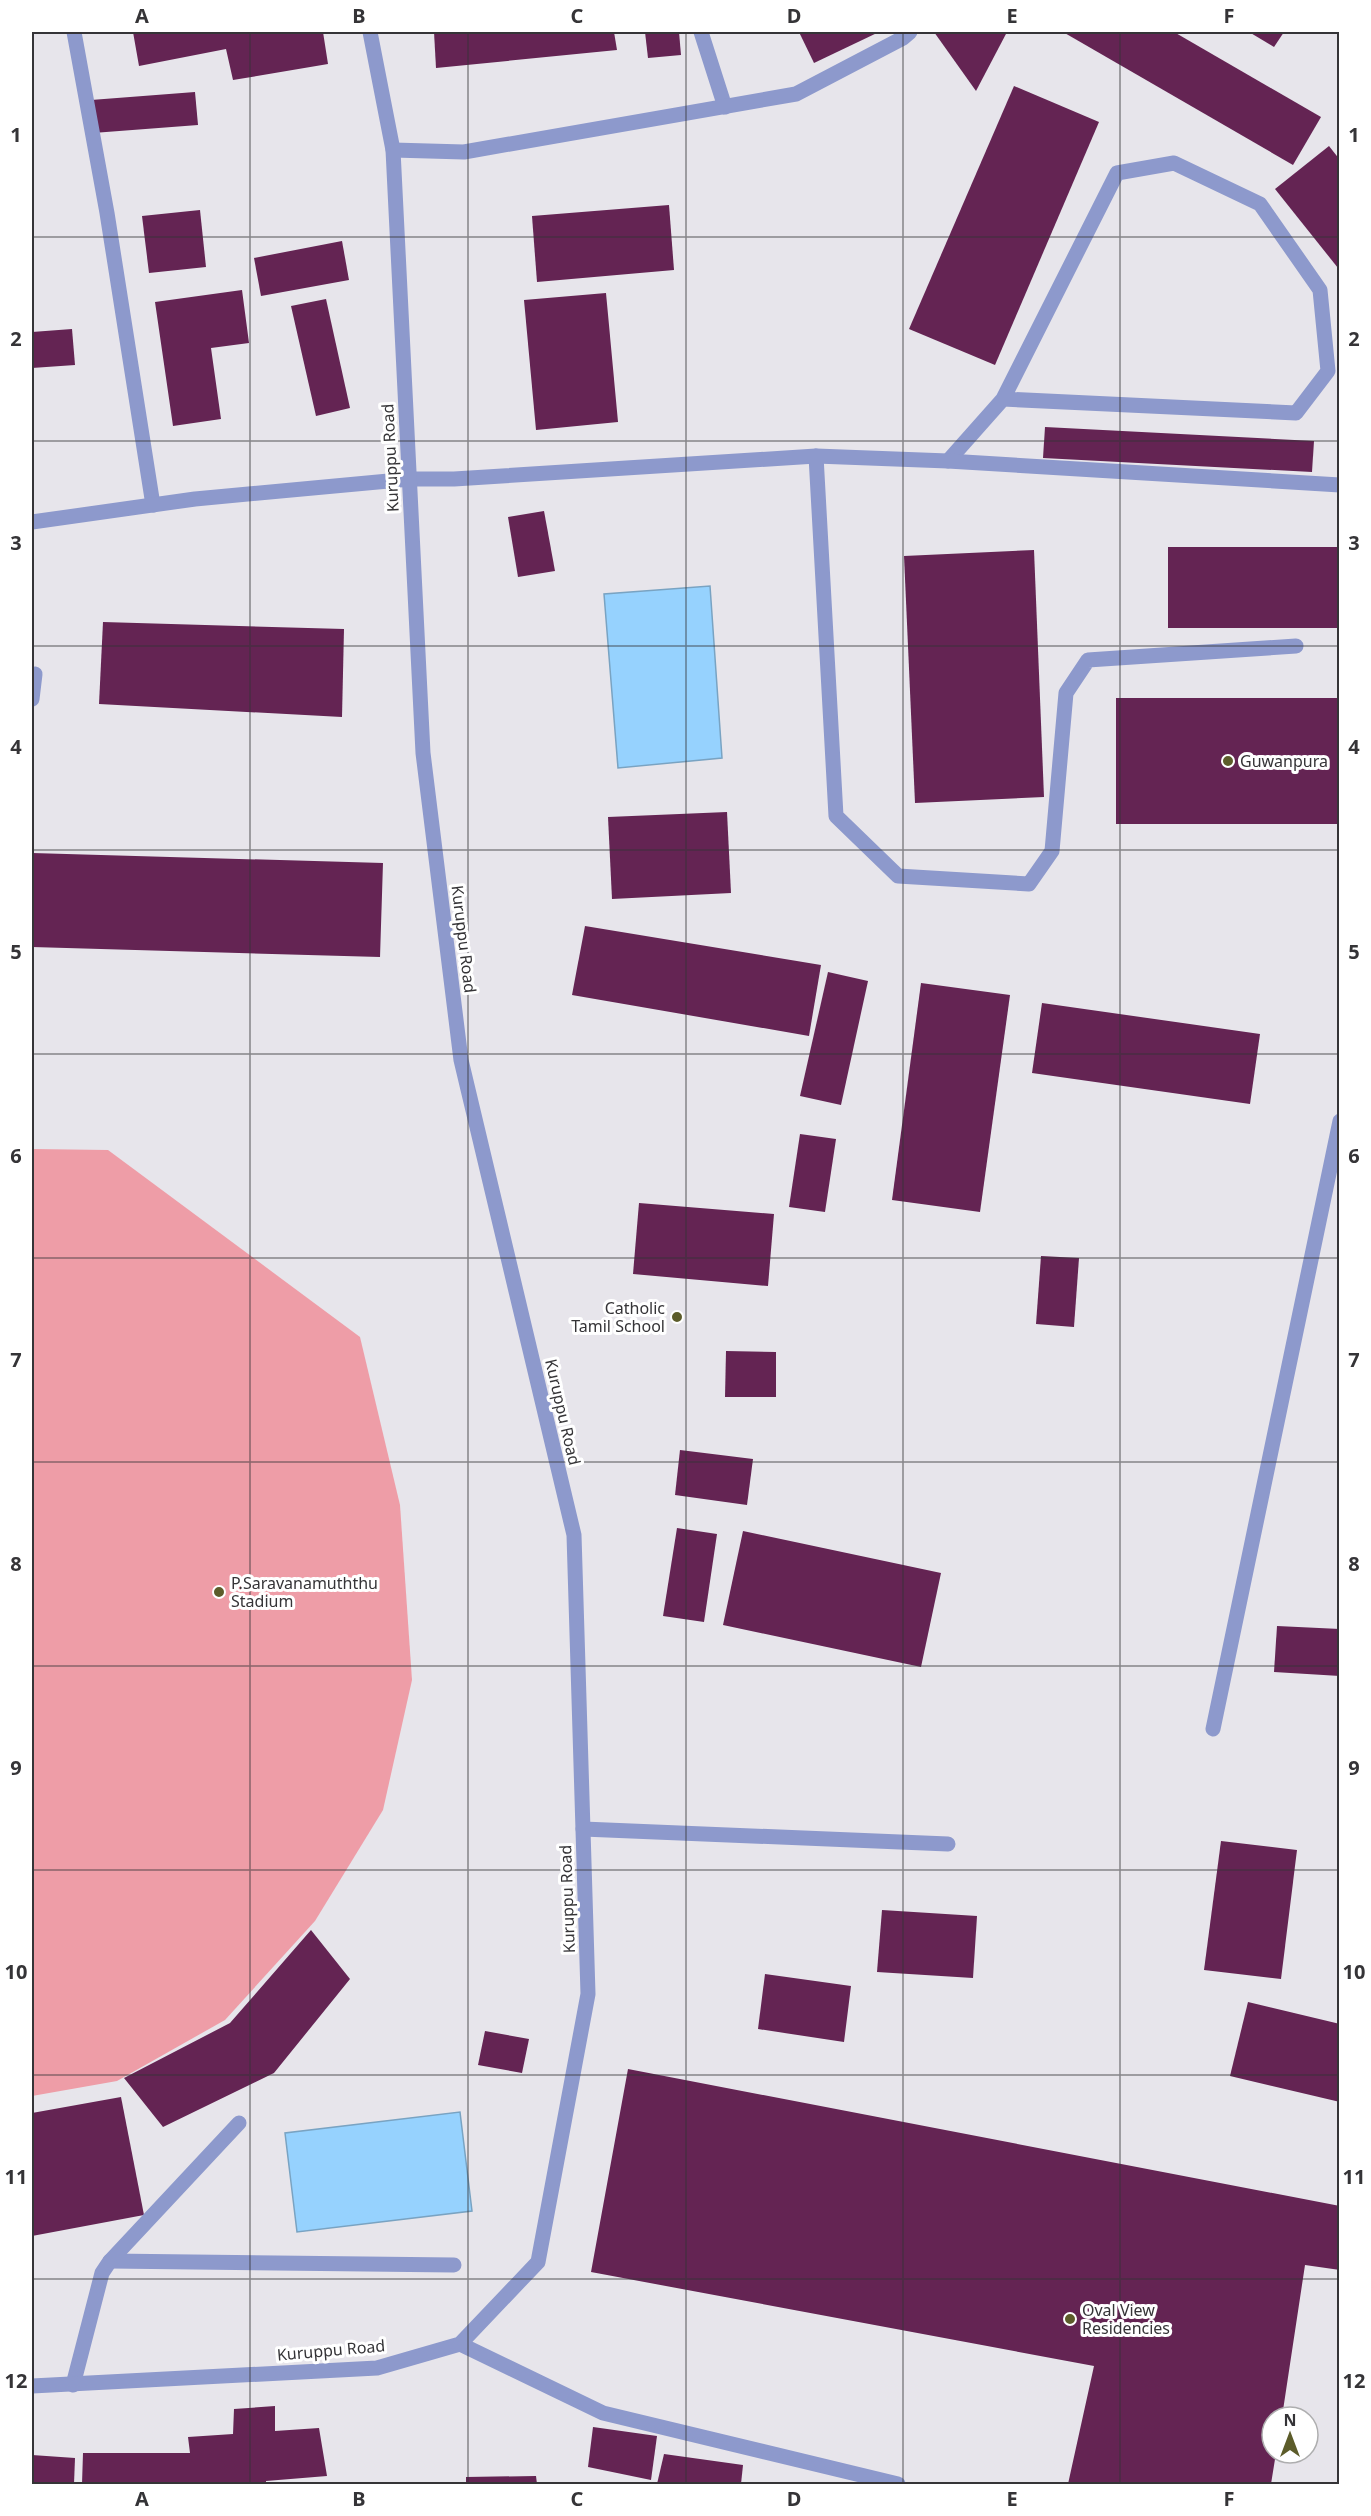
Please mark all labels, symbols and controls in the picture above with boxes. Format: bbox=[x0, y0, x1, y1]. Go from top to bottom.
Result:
text: A bbox=[135, 2, 149, 29]
text: B bbox=[352, 2, 366, 29]
text: C bbox=[571, 2, 584, 29]
text: D bbox=[787, 2, 801, 29]
text: E bbox=[1006, 2, 1018, 29]
text: F bbox=[1224, 2, 1234, 29]
text: 1 bbox=[10, 121, 22, 148]
text: 1 bbox=[1348, 121, 1360, 148]
text: 2 bbox=[10, 325, 22, 352]
text: 2 bbox=[1348, 325, 1360, 352]
street label: Kuruppu Road bbox=[376, 403, 404, 513]
text: 3 bbox=[10, 529, 22, 556]
text: 3 bbox=[1348, 529, 1360, 556]
text: 4 bbox=[10, 733, 22, 760]
text: 4 bbox=[1348, 733, 1360, 760]
place label: Guwanpura bbox=[1240, 750, 1328, 772]
marker: Guwanpura bbox=[1221, 754, 1235, 768]
street label: Kuruppu Road bbox=[446, 884, 482, 994]
text: 5 bbox=[10, 938, 22, 965]
text: 5 bbox=[1348, 938, 1360, 965]
text: 6 bbox=[10, 1142, 22, 1169]
text: 6 bbox=[1348, 1142, 1360, 1169]
place label: Catholic Tamil School bbox=[571, 1297, 665, 1337]
marker: Catholic Tamil School bbox=[670, 1310, 684, 1324]
text: 7 bbox=[10, 1346, 22, 1373]
text: 7 bbox=[1348, 1346, 1360, 1373]
street label: Kuruppu Road bbox=[540, 1357, 586, 1467]
text: 8 bbox=[10, 1550, 22, 1577]
text: 8 bbox=[1348, 1550, 1360, 1577]
place label: P.Saravanamuththu Stadium bbox=[231, 1572, 378, 1612]
marker: P.Saravanamuththu Stadium bbox=[212, 1585, 226, 1599]
text: 9 bbox=[10, 1754, 22, 1781]
text: 9 bbox=[1348, 1754, 1360, 1781]
street label: Kuruppu Road bbox=[554, 1844, 580, 1954]
text: 10 bbox=[5, 1958, 27, 1985]
text: 10 bbox=[1343, 1958, 1365, 1985]
text: 11 bbox=[5, 2163, 27, 2190]
text: 11 bbox=[1343, 2163, 1365, 2190]
place label: Oval View Residencies bbox=[1082, 2299, 1170, 2339]
marker: Oval View Residencies bbox=[1063, 2312, 1077, 2326]
street label: Kuruppu Road bbox=[276, 2334, 386, 2366]
text: 12 bbox=[5, 2367, 27, 2394]
text: 12 bbox=[1343, 2367, 1365, 2394]
north arrow bbox=[1260, 2405, 1320, 2465]
text: N bbox=[1283, 2409, 1297, 2431]
text: A bbox=[135, 2485, 149, 2512]
text: B bbox=[352, 2485, 366, 2512]
text: C bbox=[571, 2485, 584, 2512]
text: D bbox=[787, 2485, 801, 2512]
text: E bbox=[1006, 2485, 1018, 2512]
text: F bbox=[1224, 2485, 1234, 2512]

